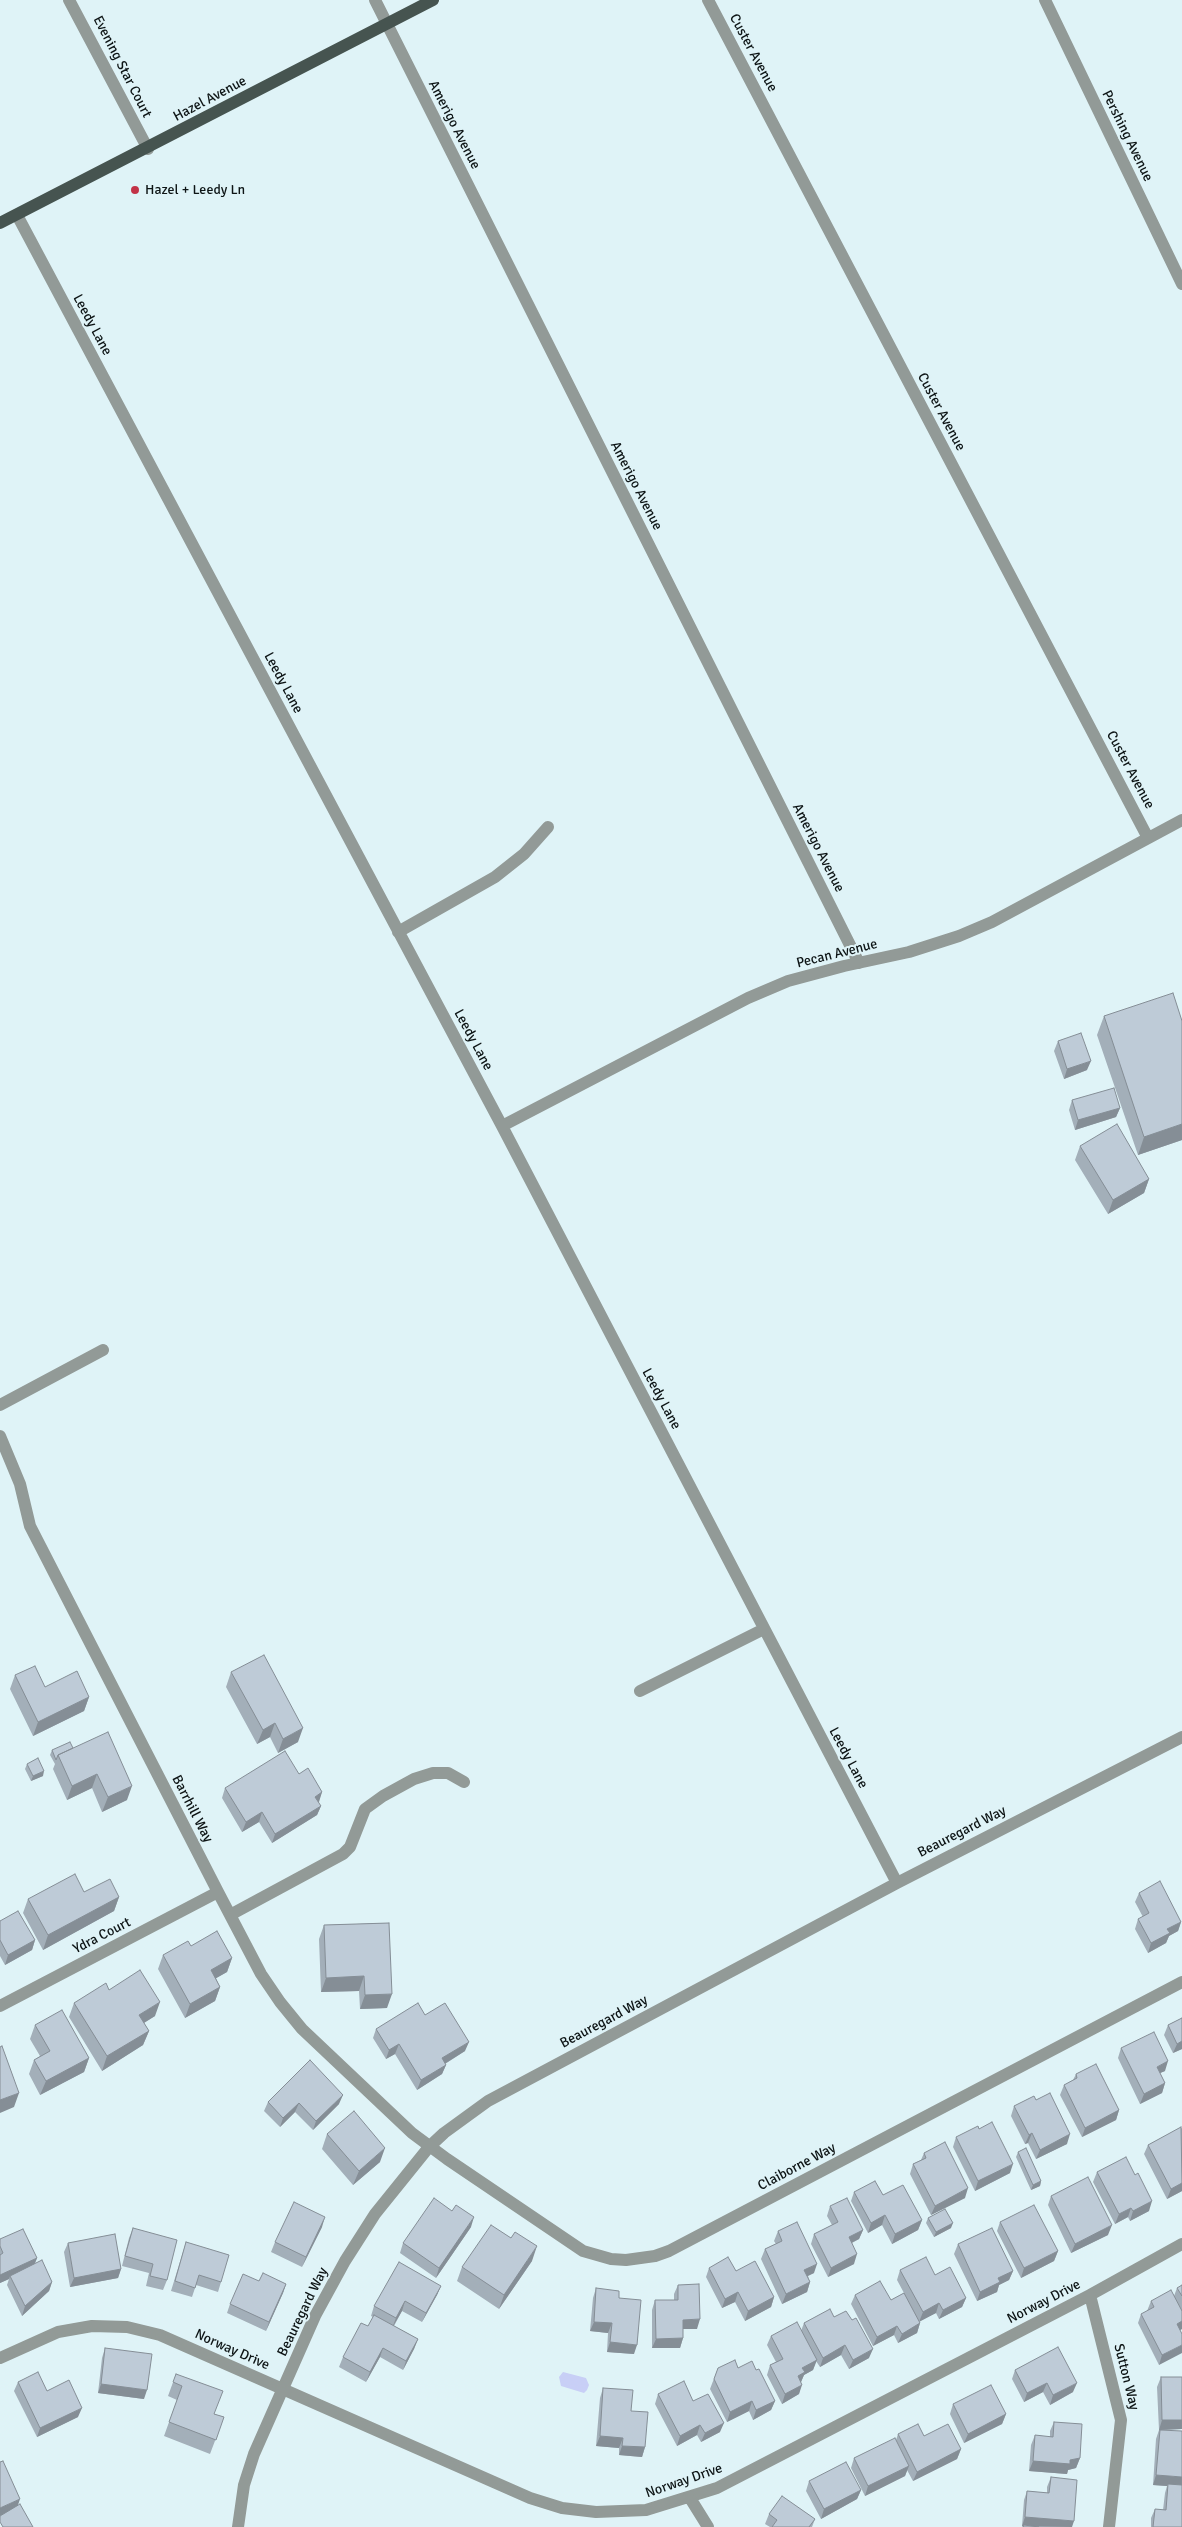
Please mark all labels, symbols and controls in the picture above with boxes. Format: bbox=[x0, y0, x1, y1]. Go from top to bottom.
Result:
street label: Custer Avenue bbox=[725, 11, 781, 95]
street label: Evening Star Court bbox=[89, 13, 155, 121]
street label: Hazel Avenue bbox=[170, 73, 250, 125]
street label: Amerigo Avenue bbox=[424, 78, 484, 172]
street label: Pershing Avenue bbox=[1098, 88, 1156, 184]
place label: Hazel + Leedy Ln bbox=[145, 182, 245, 198]
marker: Hazel + Leedy Ln bbox=[129, 184, 141, 196]
street label: Leedy Lane bbox=[69, 292, 115, 358]
street label: Custer Avenue bbox=[913, 370, 969, 454]
street label: Amerigo Avenue bbox=[606, 439, 666, 533]
street label: Leedy Lane bbox=[260, 650, 306, 716]
street label: Custer Avenue bbox=[1102, 728, 1158, 812]
street label: Amerigo Avenue bbox=[788, 801, 848, 895]
street label: Pecan Avenue bbox=[795, 936, 879, 972]
street label: Leedy Lane bbox=[450, 1007, 496, 1073]
street label: Leedy Lane bbox=[638, 1366, 684, 1432]
street label: Leedy Lane bbox=[825, 1725, 871, 1791]
street label: Barrhill Way bbox=[168, 1773, 216, 1845]
street label: Beauregard Way bbox=[915, 1802, 1009, 1862]
street label: Ydra Court bbox=[70, 1914, 134, 1958]
street label: Beauregard Way bbox=[557, 1992, 651, 2052]
street label: Claiborne Way bbox=[755, 2139, 839, 2195]
street label: Beauregard Way bbox=[274, 2265, 332, 2359]
street label: Norway Drive bbox=[1005, 2276, 1083, 2328]
street label: Norway Drive bbox=[192, 2326, 272, 2374]
street label: Sutton Way bbox=[1110, 2342, 1142, 2412]
street label: Norway Drive bbox=[643, 2460, 725, 2502]

